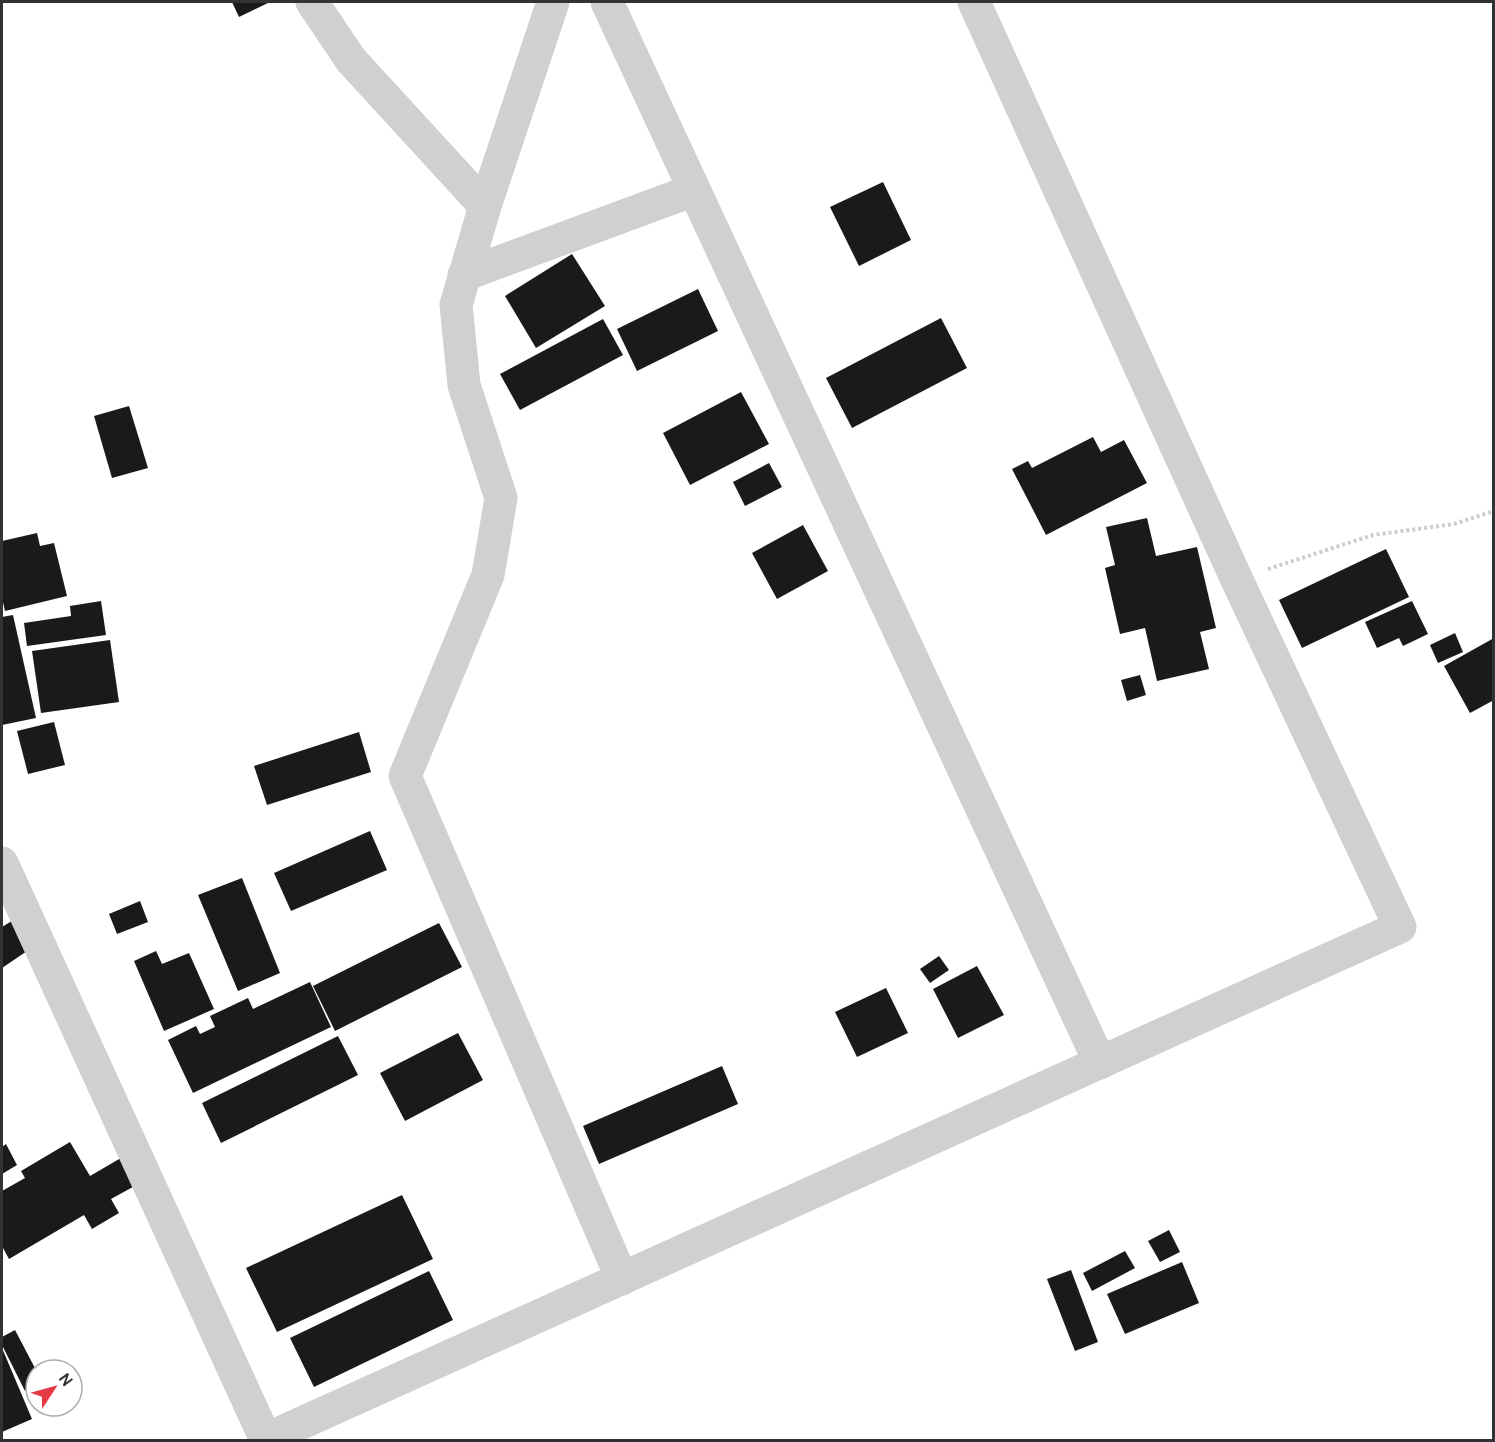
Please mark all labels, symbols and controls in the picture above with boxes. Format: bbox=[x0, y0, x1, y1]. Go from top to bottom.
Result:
north arrow bbox=[24, 1358, 84, 1418]
text: N bbox=[55, 1369, 77, 1390]

